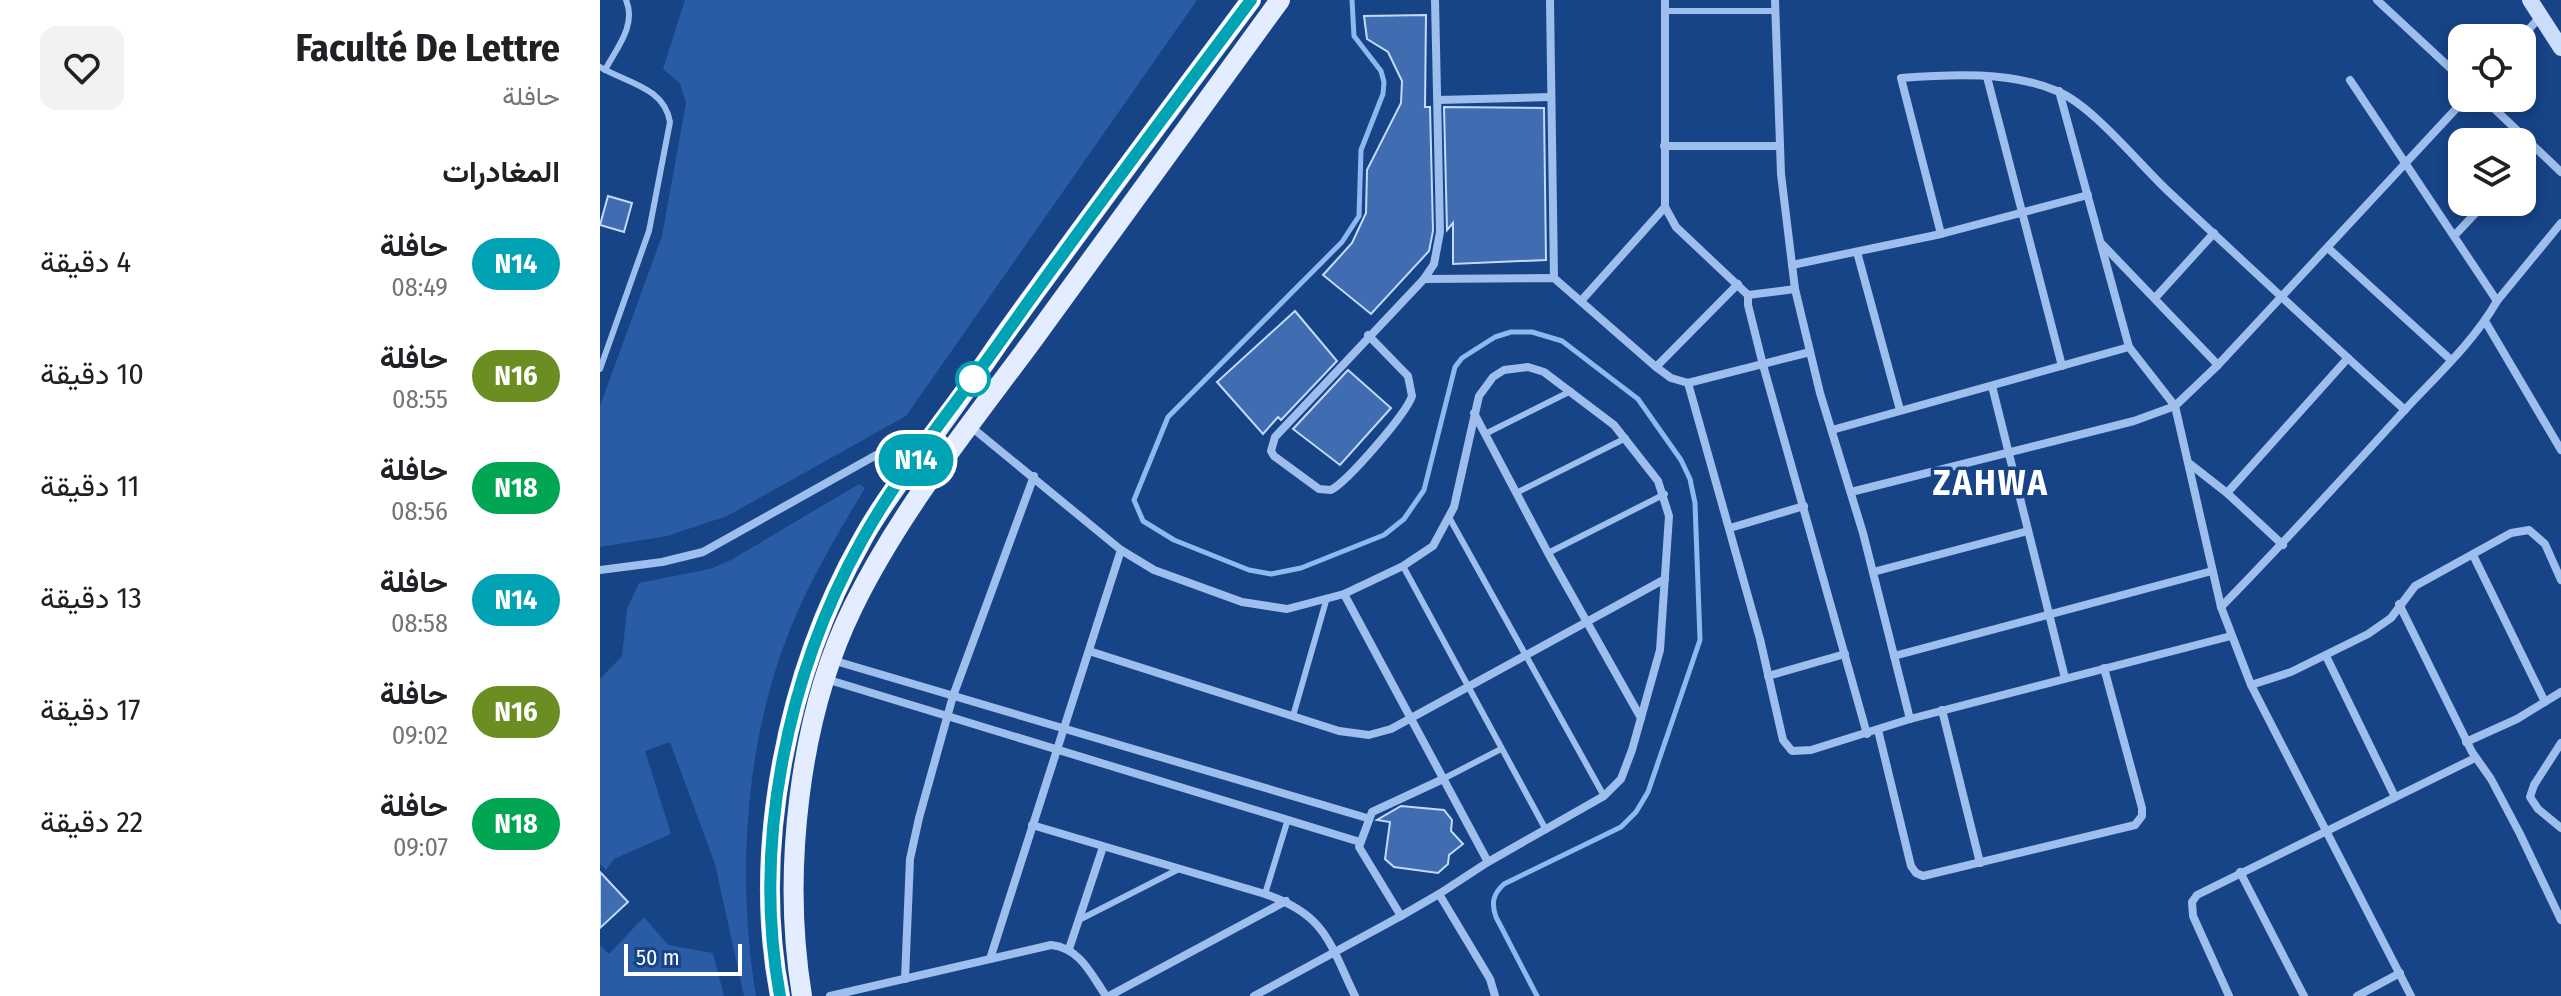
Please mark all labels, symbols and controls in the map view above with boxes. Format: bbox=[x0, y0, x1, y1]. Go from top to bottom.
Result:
map controls bbox=[2448, 24, 2536, 216]
button: locate bbox=[2448, 24, 2536, 112]
text: Faculté De Lettre bbox=[296, 25, 560, 71]
button: heart bbox=[40, 26, 124, 110]
text: حافلة bbox=[502, 81, 560, 112]
button: layers bbox=[2448, 128, 2536, 216]
text: المغادرات bbox=[442, 154, 560, 190]
text: حافلة bbox=[380, 228, 448, 264]
text: 4 دقيقة bbox=[40, 244, 131, 280]
text: N14 bbox=[494, 247, 538, 280]
text: 08:49 bbox=[391, 272, 448, 303]
text: حافلة bbox=[380, 340, 448, 376]
text: 10 دقيقة bbox=[40, 356, 144, 392]
text: N16 bbox=[494, 359, 538, 392]
unlabelled marker bbox=[956, 362, 990, 396]
text: 08:55 bbox=[392, 384, 448, 415]
line badge: N14 bbox=[870, 434, 962, 486]
text: N14 bbox=[894, 443, 938, 476]
text: حافلة bbox=[380, 452, 448, 488]
district label: ZAHWA bbox=[1933, 461, 2049, 505]
text: 11 دقيقة bbox=[40, 468, 139, 504]
text: N18 bbox=[494, 471, 538, 504]
text: 08:56 bbox=[391, 496, 448, 527]
text: حافلة bbox=[380, 564, 448, 600]
text: 13 دقيقة bbox=[40, 580, 142, 616]
text: N14 bbox=[494, 583, 538, 616]
text: 08:58 bbox=[391, 608, 448, 639]
text: حافلة bbox=[380, 676, 448, 712]
text: 17 دقيقة bbox=[40, 692, 140, 728]
text: N16 bbox=[494, 695, 538, 728]
text: 09:02 bbox=[392, 720, 448, 751]
text: حافلة bbox=[380, 788, 448, 824]
text: 22 دقيقة bbox=[40, 804, 143, 840]
text: N18 bbox=[494, 807, 538, 840]
text: 09:07 bbox=[393, 832, 448, 863]
scale bar bbox=[624, 940, 742, 976]
text: 50 m bbox=[636, 944, 680, 971]

